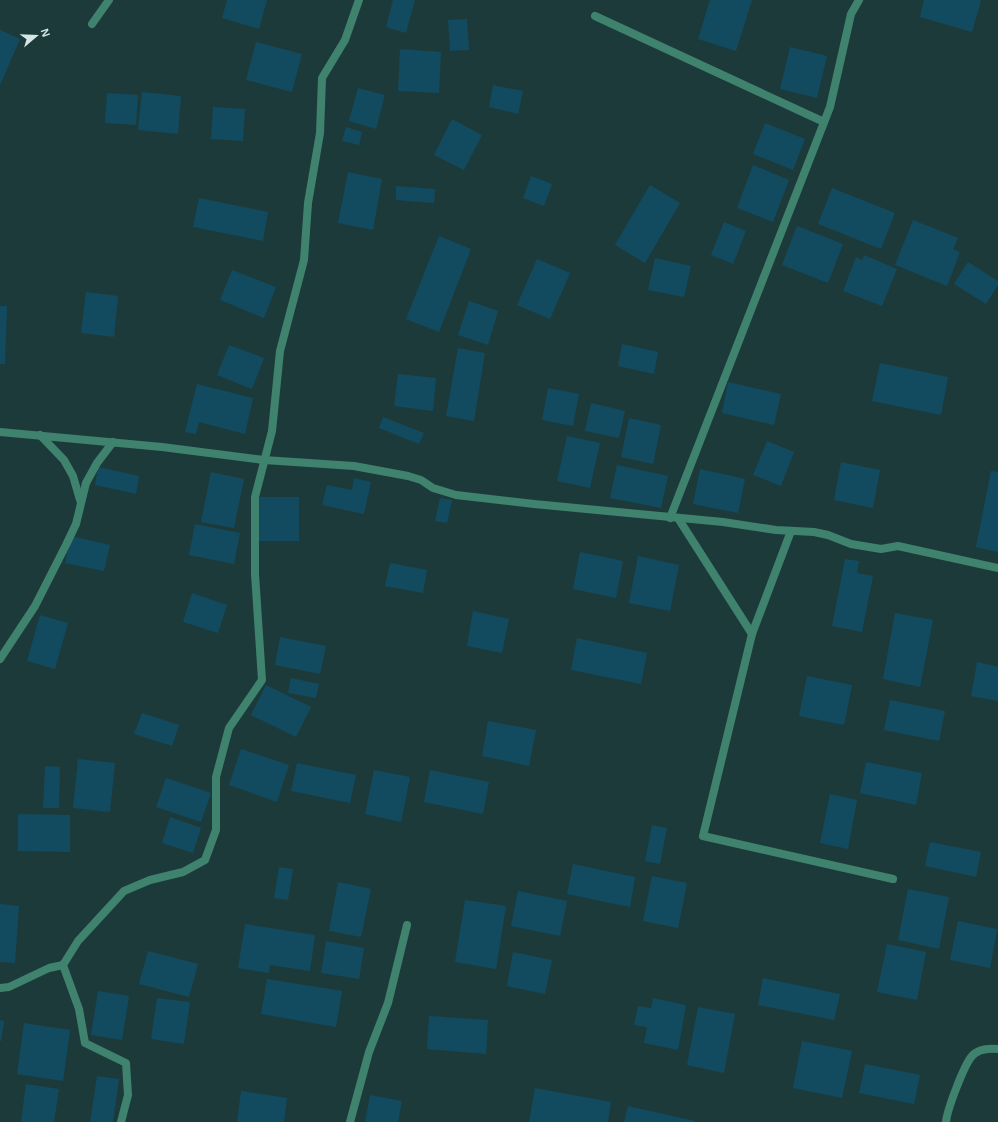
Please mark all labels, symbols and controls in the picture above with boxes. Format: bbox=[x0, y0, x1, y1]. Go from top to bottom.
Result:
north arrow bbox=[16, 16, 56, 56]
text: N bbox=[38, 27, 52, 39]

